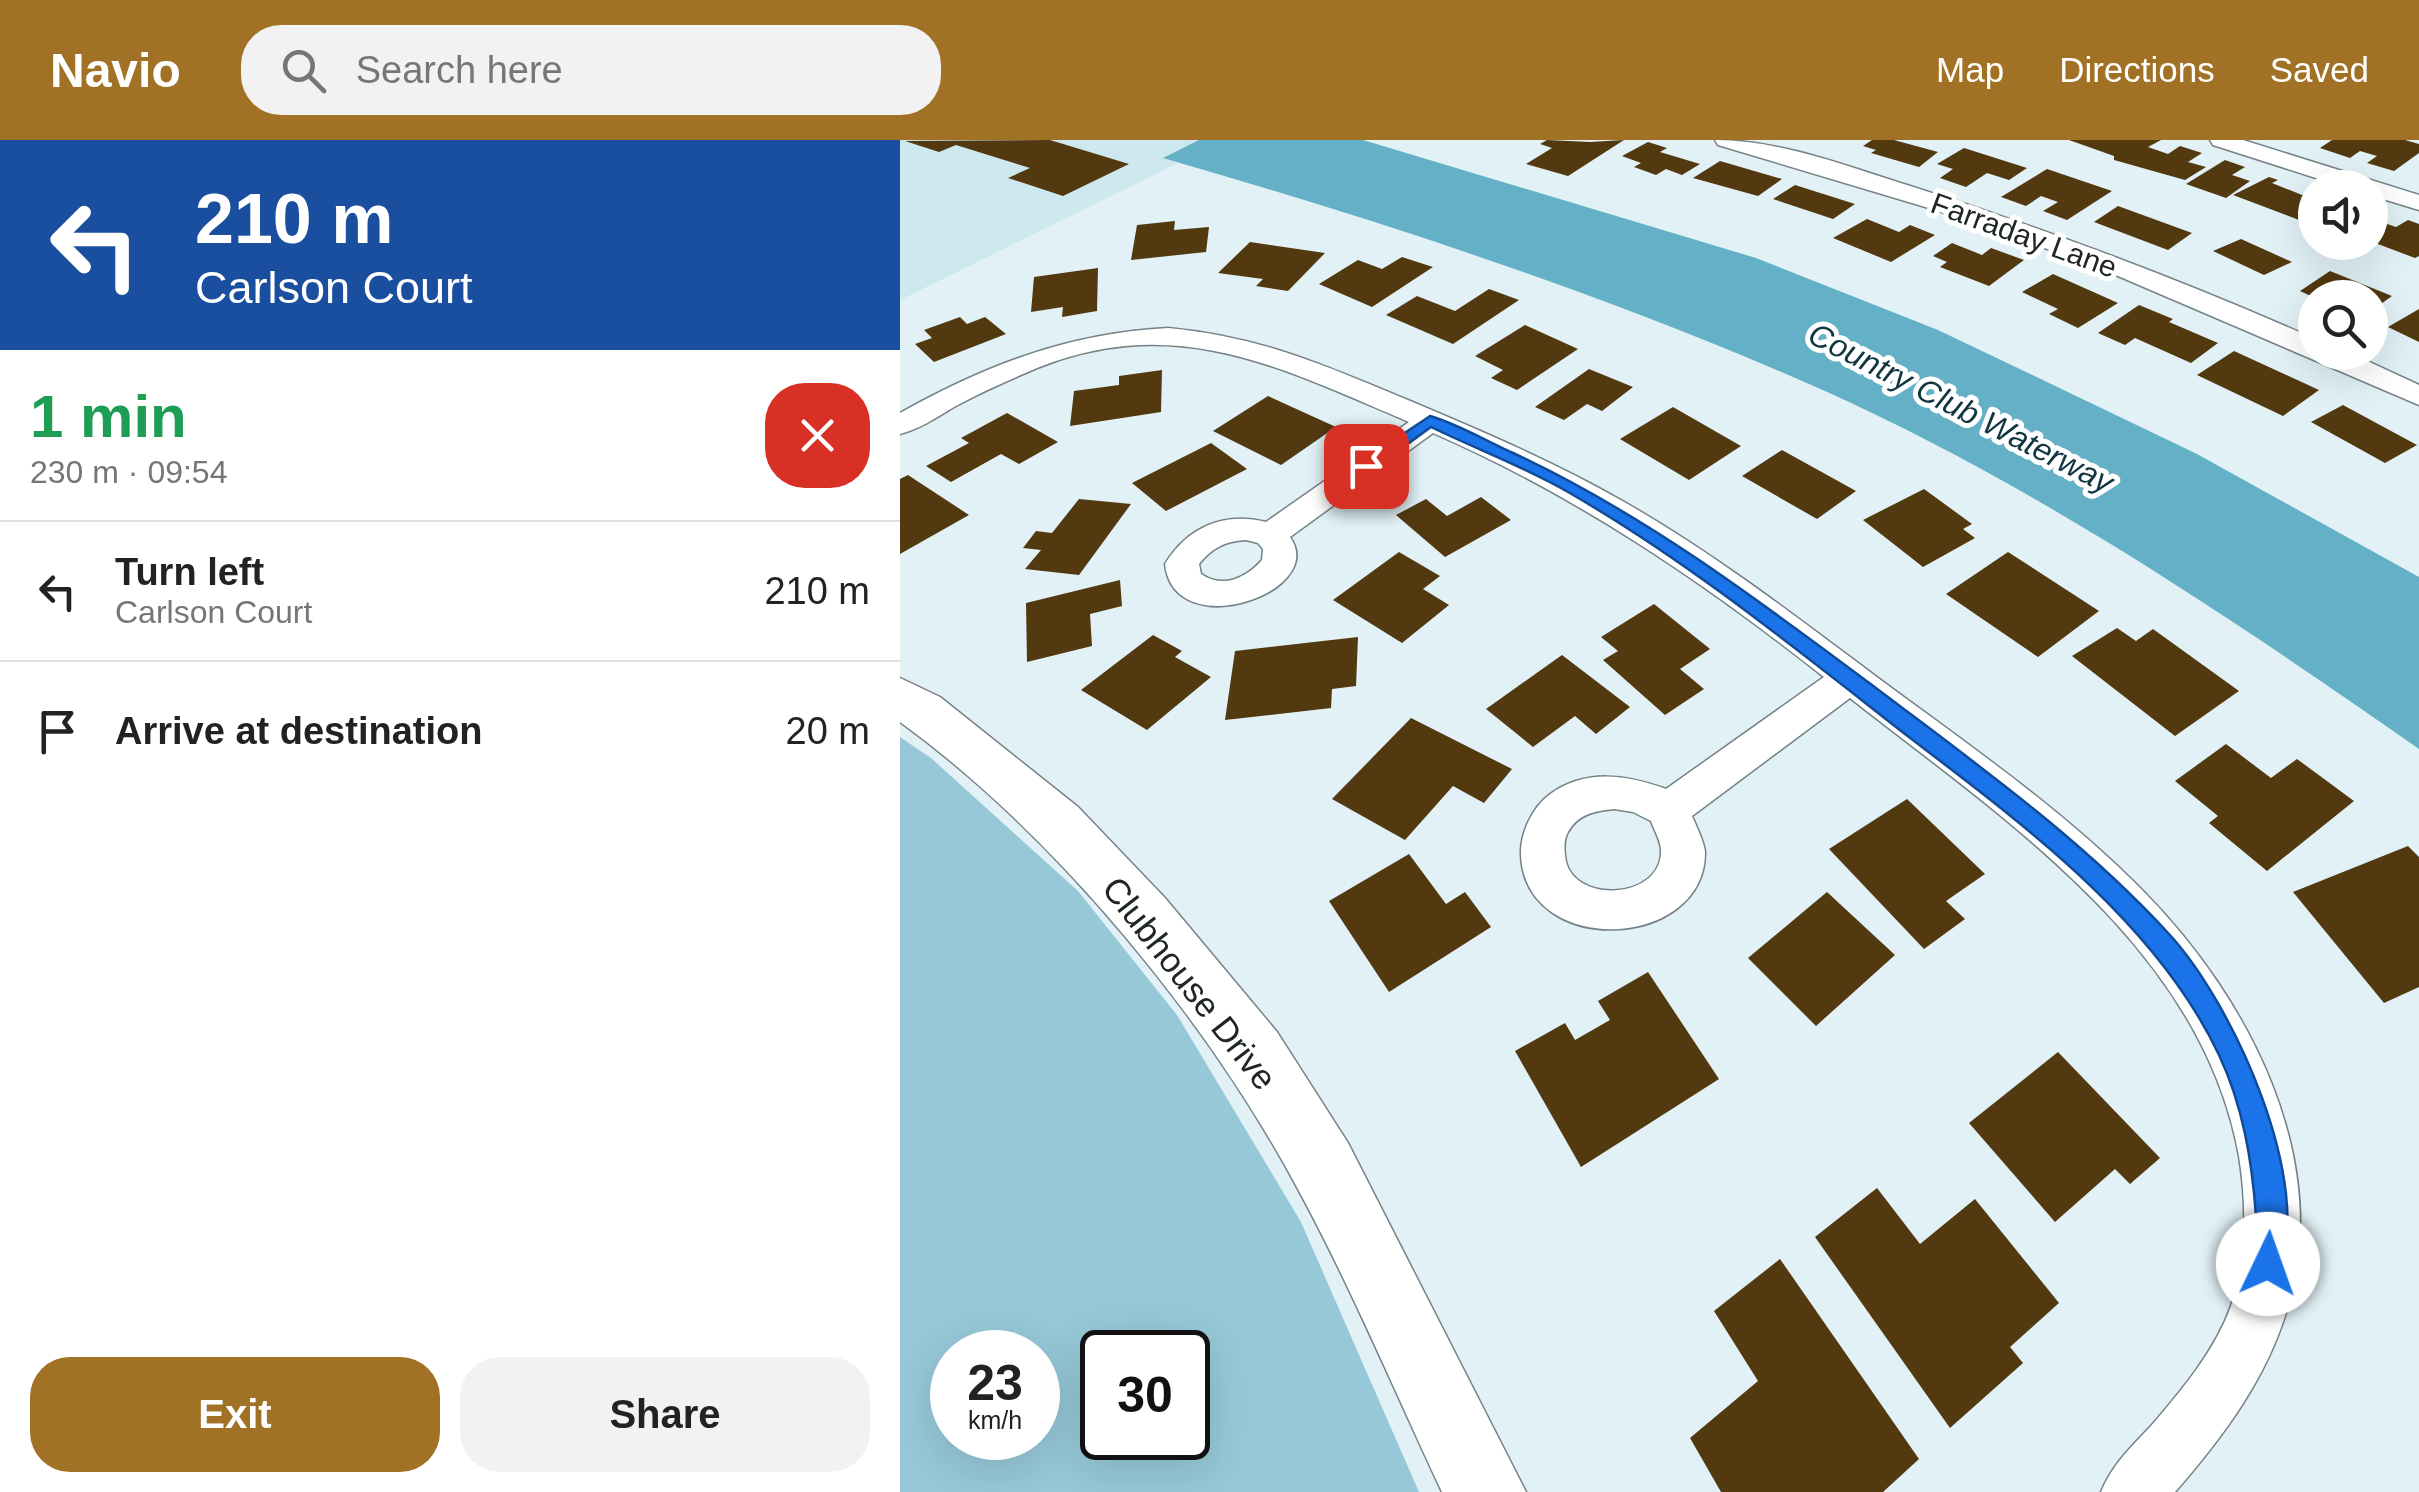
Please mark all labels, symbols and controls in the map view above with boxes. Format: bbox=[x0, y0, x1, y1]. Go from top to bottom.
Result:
search box bbox=[241, 25, 941, 115]
icon: search bbox=[276, 43, 331, 98]
text: Navio bbox=[50, 44, 181, 97]
text: Search here bbox=[356, 49, 563, 91]
text: Map bbox=[1936, 50, 2004, 89]
text: Directions bbox=[2059, 50, 2215, 89]
text: Saved bbox=[2270, 50, 2369, 89]
map controls bbox=[2298, 170, 2388, 370]
button: sound bbox=[2298, 170, 2388, 260]
icon: left bbox=[30, 180, 160, 310]
text: 210 m bbox=[195, 180, 393, 258]
street label: Farraday Lane bbox=[1927, 186, 2121, 284]
text: Carlson Court bbox=[195, 262, 473, 313]
button: search bbox=[2298, 280, 2388, 370]
water label: Country Club Waterway bbox=[1803, 315, 2121, 502]
text: 1 min bbox=[30, 383, 187, 450]
button: close bbox=[765, 383, 870, 488]
pin bbox=[1324, 424, 1409, 509]
icon: arrive bbox=[1339, 439, 1394, 494]
text: 230 m · 09:54 bbox=[30, 454, 227, 490]
text: Turn left bbox=[115, 551, 264, 593]
icon: left bbox=[30, 564, 85, 619]
text: 210 m bbox=[764, 570, 870, 612]
text: Carlson Court bbox=[115, 594, 312, 630]
icon: arrive bbox=[30, 704, 85, 759]
text: Arrive at destination bbox=[115, 710, 482, 752]
text: 20 m bbox=[786, 710, 870, 752]
street label: Clubhouse Drive bbox=[1095, 869, 1285, 1097]
position arrow bbox=[2216, 1212, 2320, 1316]
speed limit sign: 30 bbox=[1080, 1330, 1210, 1460]
text: 23 bbox=[967, 1355, 1023, 1411]
button: Exit bbox=[30, 1357, 440, 1472]
button: Share bbox=[460, 1357, 870, 1472]
text: km/h bbox=[968, 1406, 1022, 1434]

